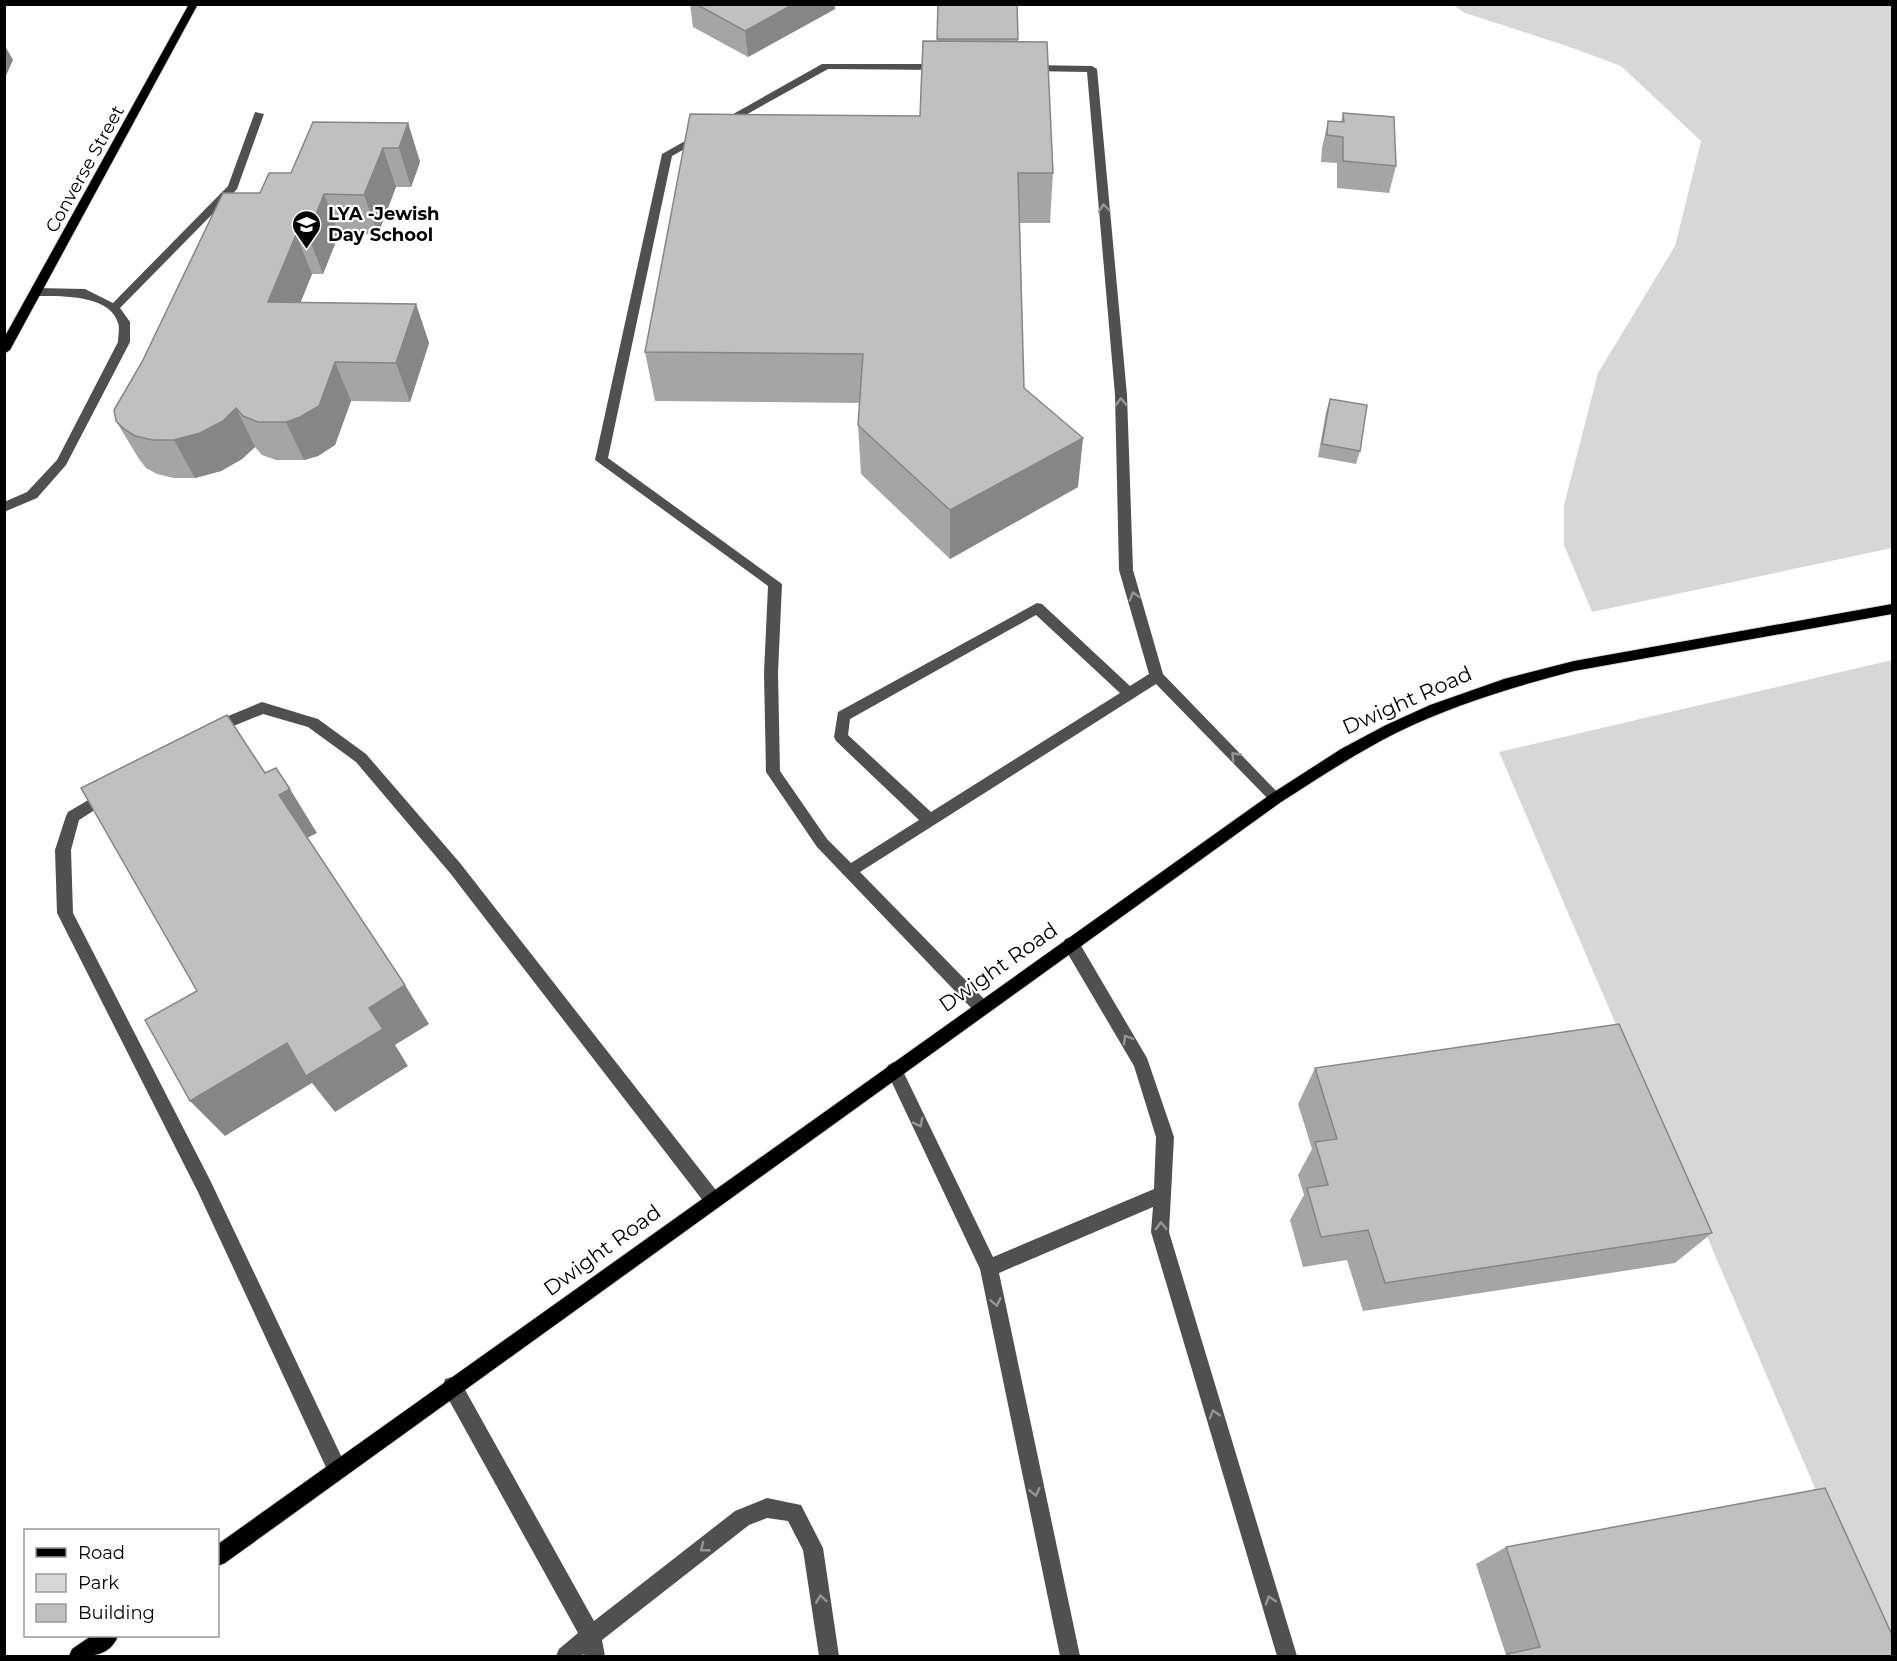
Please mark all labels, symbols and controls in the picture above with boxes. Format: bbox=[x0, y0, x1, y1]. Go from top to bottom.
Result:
street label: Converse Street bbox=[41, 102, 129, 236]
place label: LYA -Jewish Day School bbox=[328, 203, 439, 246]
one-way arrow bbox=[1098, 204, 1111, 213]
school or university icon: LYA -Jewish Day School bbox=[291, 208, 323, 250]
one-way arrow bbox=[1114, 398, 1127, 407]
one-way arrow bbox=[1129, 591, 1141, 602]
street label: Dwight Road bbox=[1338, 660, 1476, 740]
one-way arrow bbox=[1232, 753, 1243, 764]
street label: Dwight Road bbox=[934, 917, 1062, 1017]
one-way arrow bbox=[1123, 1035, 1134, 1045]
one-way arrow bbox=[912, 1117, 924, 1128]
street label: Dwight Road bbox=[538, 1199, 666, 1301]
one-way arrow bbox=[1155, 1222, 1167, 1231]
one-way arrow bbox=[989, 1296, 1002, 1306]
one-way arrow bbox=[1209, 1409, 1221, 1420]
one-way arrow bbox=[1028, 1487, 1041, 1497]
legend bbox=[24, 1529, 219, 1637]
one-way arrow bbox=[699, 1541, 710, 1552]
text: Road bbox=[78, 1542, 125, 1564]
text: Park bbox=[78, 1572, 119, 1594]
one-way arrow bbox=[815, 1594, 827, 1603]
one-way arrow bbox=[1265, 1596, 1277, 1606]
text: Building bbox=[78, 1602, 155, 1624]

